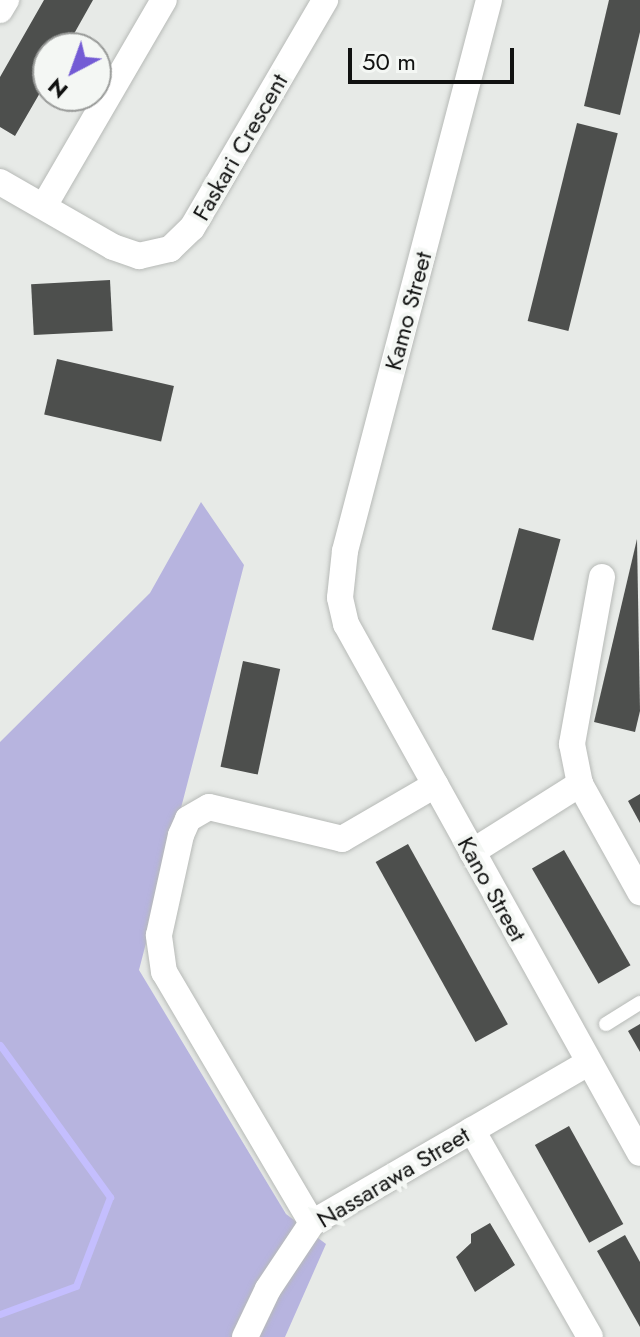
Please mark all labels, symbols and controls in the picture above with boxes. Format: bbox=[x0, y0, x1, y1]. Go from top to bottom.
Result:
north arrow bbox=[32, 32, 112, 112]
scale bar bbox=[352, 32, 518, 82]
text: 50 m bbox=[362, 44, 416, 79]
street label: Faskari Crescent bbox=[186, 68, 294, 226]
text: N bbox=[40, 71, 75, 106]
street label: Kamo Street bbox=[378, 249, 438, 373]
street label: Kano Street bbox=[451, 832, 533, 946]
street label: Nassarawa Street bbox=[311, 1120, 475, 1234]

